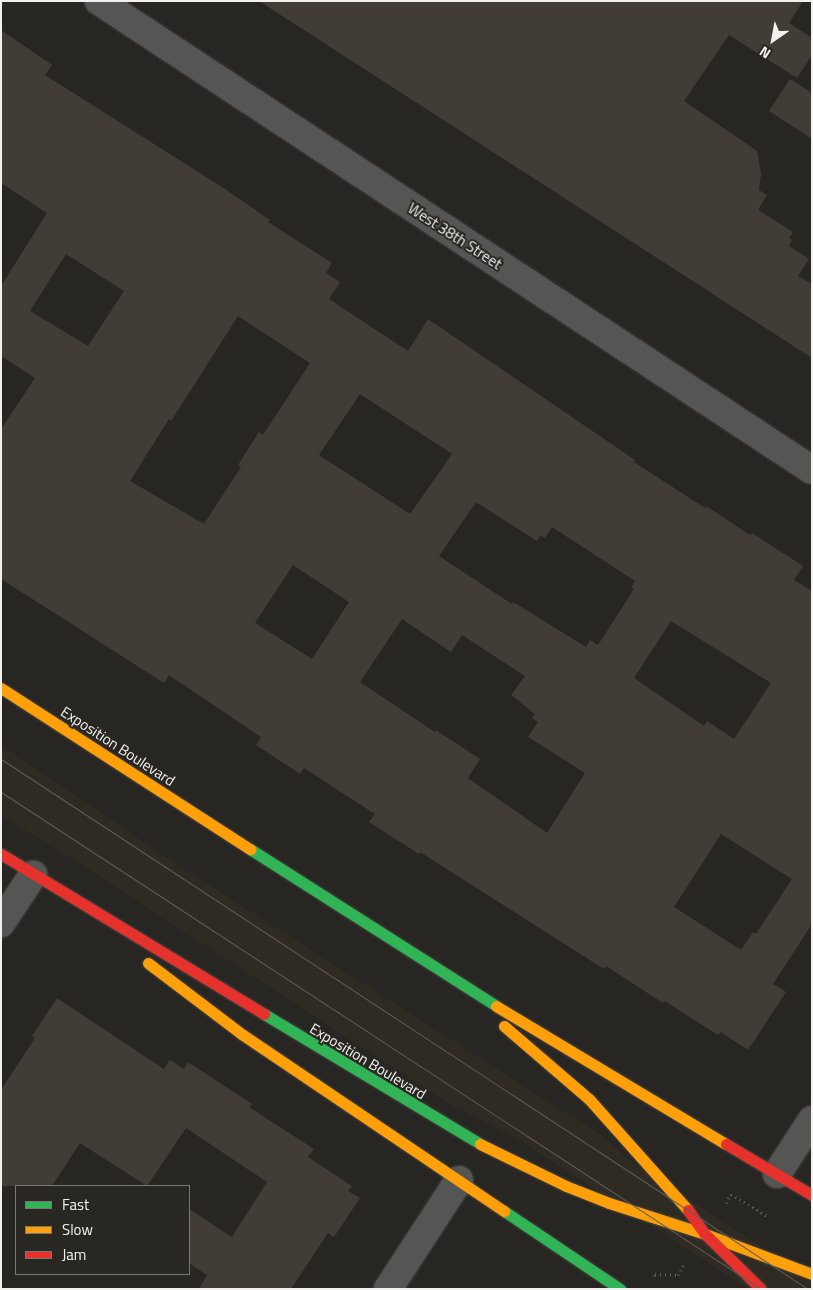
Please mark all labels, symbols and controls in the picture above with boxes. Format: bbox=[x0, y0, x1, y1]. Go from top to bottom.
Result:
north arrow bbox=[748, 15, 798, 65]
text: N bbox=[755, 42, 774, 64]
street label: West 38th Street bbox=[405, 199, 505, 273]
street label: Exposition Boulevard bbox=[58, 702, 178, 790]
street label: Exposition Boulevard bbox=[307, 1019, 429, 1103]
legend bbox=[15, 1185, 190, 1275]
text: Fast bbox=[62, 1193, 89, 1216]
text: Slow bbox=[62, 1218, 93, 1241]
text: Jam bbox=[62, 1243, 86, 1266]

